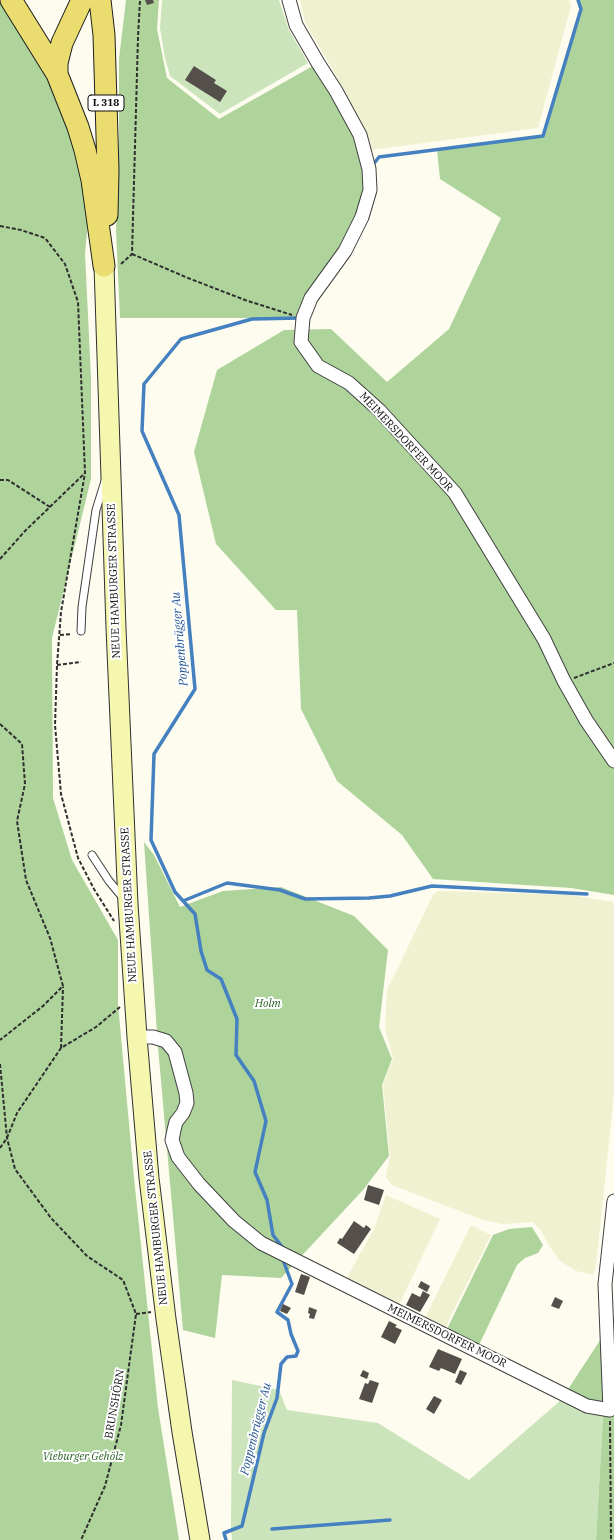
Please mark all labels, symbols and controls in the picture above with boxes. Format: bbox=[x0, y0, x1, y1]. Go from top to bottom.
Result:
road number: L 318 bbox=[88, 95, 124, 111]
street label: MEIMERSDORFER MOOR bbox=[357, 390, 455, 494]
street label: NEUE HAMBURGER STRASSE bbox=[105, 503, 123, 659]
water label: Poppenbrügger Au bbox=[169, 591, 191, 687]
street label: NEUE HAMBURGER STRASSE bbox=[118, 827, 140, 983]
park label: Holm bbox=[255, 997, 281, 1011]
street label: NEUE HAMBURGER STRASSE bbox=[141, 1150, 171, 1306]
street label: MEIMERSDORFER MOOR bbox=[385, 1301, 509, 1371]
street label: BRUNSHÖRN bbox=[102, 1368, 128, 1440]
water label: Poppenbrügger Au bbox=[238, 1381, 274, 1477]
park label: Vieburger Gehölz bbox=[43, 1450, 123, 1464]

